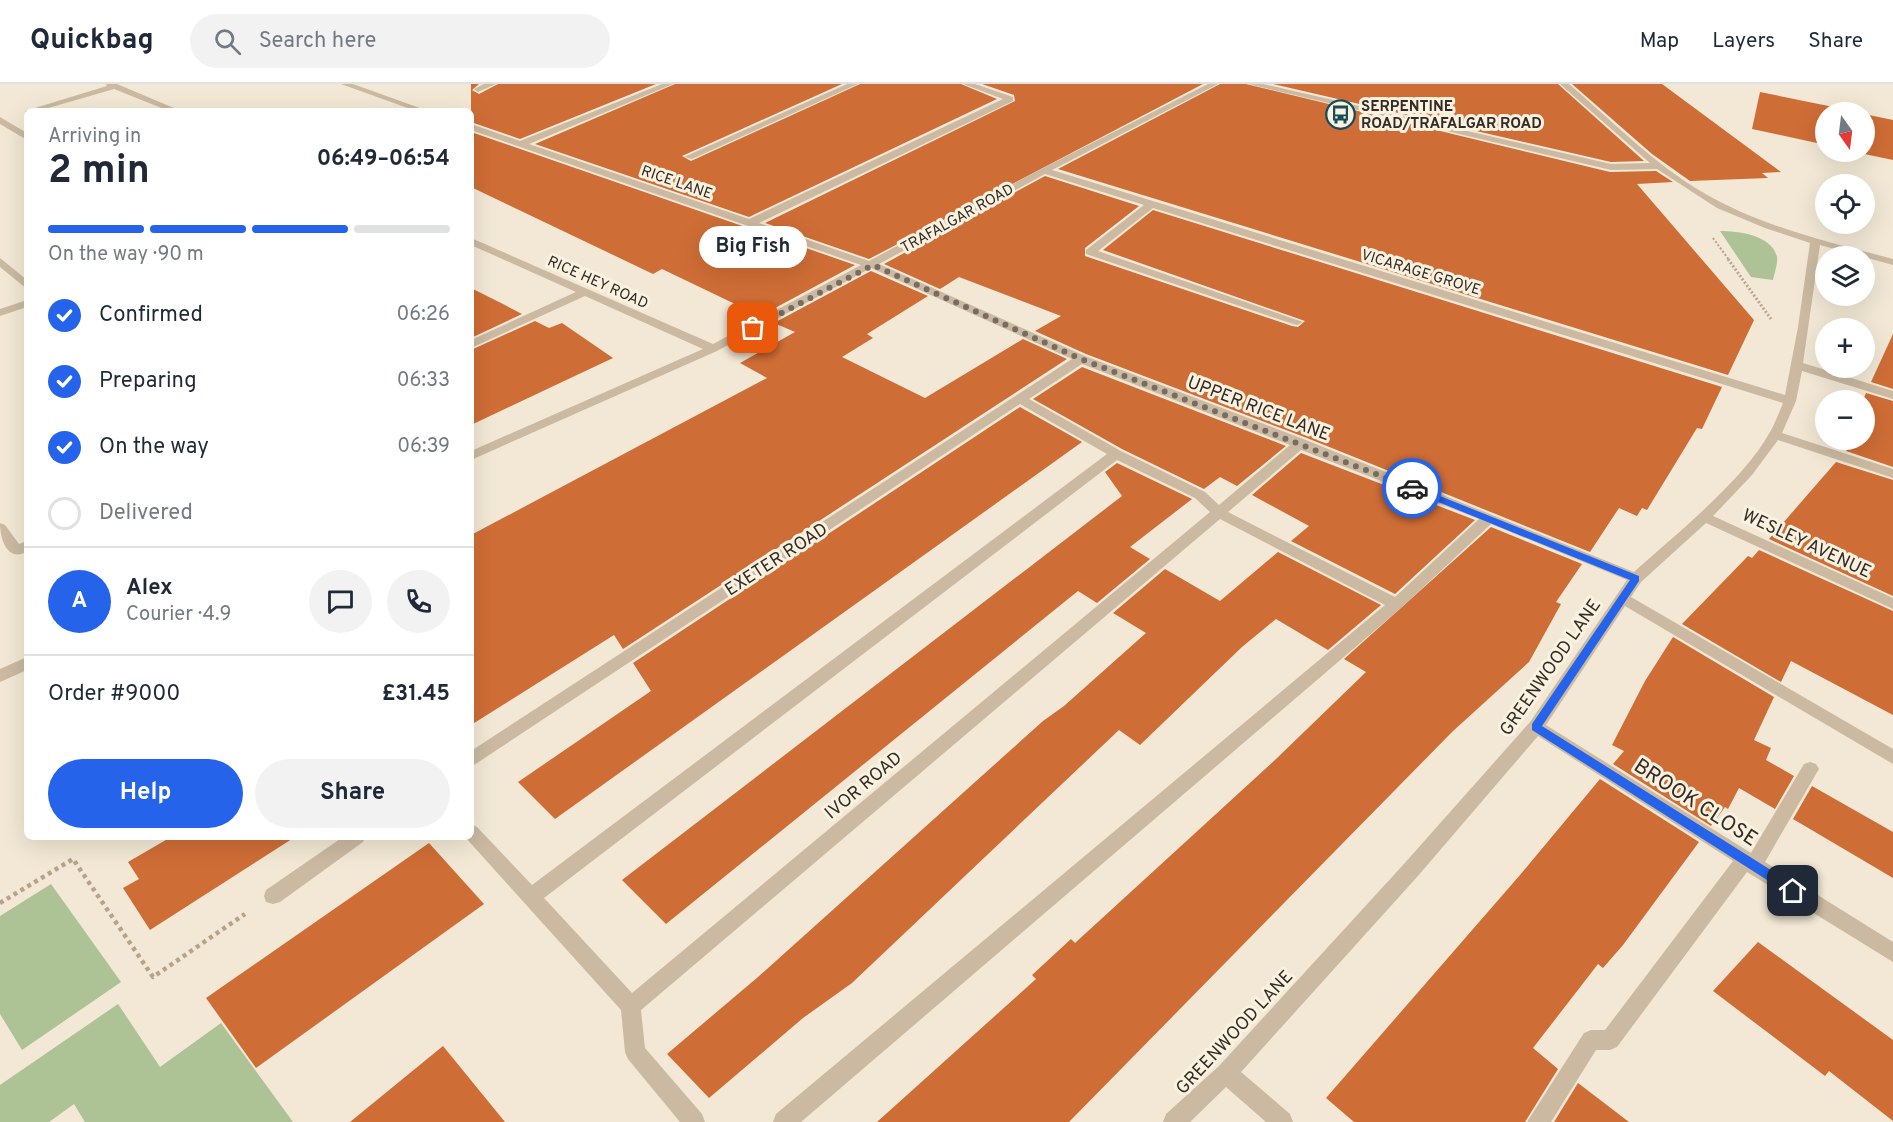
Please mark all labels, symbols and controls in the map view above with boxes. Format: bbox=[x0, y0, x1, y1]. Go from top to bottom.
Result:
search box bbox=[190, 14, 610, 68]
text: Quickbag bbox=[30, 23, 154, 59]
icon: search bbox=[211, 25, 244, 58]
text: Search here bbox=[259, 28, 376, 55]
text: Map bbox=[1640, 28, 1679, 55]
text: Layers bbox=[1712, 28, 1775, 55]
text: Share bbox=[1808, 28, 1863, 55]
place label: SERPENTINE ROAD/TRAFALGAR ROAD bbox=[1361, 98, 1542, 134]
bus stop icon: SERPENTINE ROAD/TRAFALGAR ROAD bbox=[1324, 99, 1356, 131]
north arrow bbox=[1815, 102, 1875, 162]
map controls bbox=[1815, 102, 1875, 450]
text: Arriving in bbox=[48, 124, 141, 150]
text: 06:49–06:54 bbox=[317, 146, 450, 173]
text: 2 min bbox=[48, 148, 150, 197]
street label: RICE LANE bbox=[638, 162, 715, 205]
button: locate bbox=[1815, 174, 1875, 234]
street label: TRAFALGAR ROAD bbox=[898, 180, 1018, 258]
callout: Big Fish bbox=[699, 226, 807, 268]
text: Big Fish bbox=[716, 234, 790, 260]
text: On the way · 90 m bbox=[48, 242, 204, 268]
street label: VICARAGE GROVE bbox=[1358, 246, 1483, 301]
button: layers bbox=[1815, 246, 1875, 306]
street label: RICE HEY ROAD bbox=[544, 253, 651, 314]
icon: check bbox=[48, 299, 81, 332]
text: Confirmed bbox=[99, 302, 203, 329]
text: 06:26 bbox=[397, 302, 450, 328]
pin bbox=[727, 302, 778, 353]
icon: bag bbox=[736, 311, 769, 344]
button: + bbox=[1815, 318, 1875, 378]
icon: check bbox=[48, 365, 81, 398]
text: Preparing bbox=[99, 368, 197, 395]
text: 06:33 bbox=[397, 368, 450, 394]
street label: UPPER RICE LANE bbox=[1184, 372, 1333, 447]
button: − bbox=[1815, 390, 1875, 450]
icon: check bbox=[48, 431, 81, 464]
text: On the way bbox=[99, 434, 209, 461]
text: 06:39 bbox=[397, 434, 450, 460]
courier bbox=[1382, 458, 1442, 518]
icon: car bbox=[1396, 472, 1429, 505]
text: Delivered bbox=[99, 500, 193, 527]
street label: WESLEY AVENUE bbox=[1738, 504, 1875, 584]
street label: EXETER ROAD bbox=[721, 518, 833, 602]
button: chat bbox=[309, 570, 372, 633]
button: phone bbox=[387, 570, 450, 633]
text: Alex bbox=[126, 575, 173, 602]
text: A bbox=[72, 588, 87, 615]
street label: GREENWOOD LANE bbox=[1495, 595, 1607, 741]
text: Courier · 4.9 bbox=[126, 602, 231, 628]
text: Order #9000 bbox=[48, 681, 180, 708]
text: £31.45 bbox=[382, 681, 450, 708]
street label: IVOR ROAD bbox=[821, 747, 907, 825]
street label: BROOK CLOSE bbox=[1628, 753, 1762, 853]
button: Help bbox=[48, 759, 243, 828]
button: Share bbox=[255, 759, 450, 828]
pin bbox=[1767, 865, 1818, 916]
icon: home bbox=[1776, 874, 1809, 907]
street label: GREENWOOD LANE bbox=[1172, 966, 1299, 1100]

